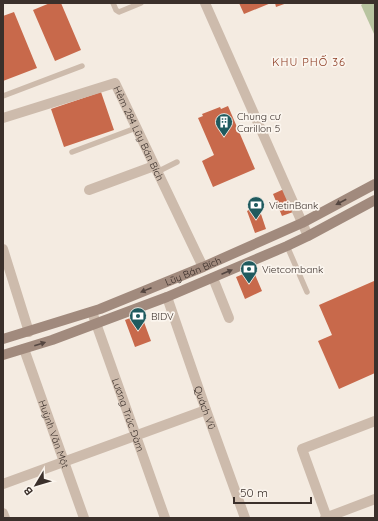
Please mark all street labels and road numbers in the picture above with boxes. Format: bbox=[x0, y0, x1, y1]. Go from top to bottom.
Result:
street label: Hẻm 284 Lũy Bán Bích bbox=[110, 84, 167, 183]
street label: Lũy Bán Bích bbox=[163, 254, 223, 289]
street label: Lương Trúc Đàm bbox=[109, 376, 147, 453]
street label: Quách Vũ bbox=[191, 384, 218, 431]
street label: Huỳnh Văn Một bbox=[36, 398, 72, 470]

